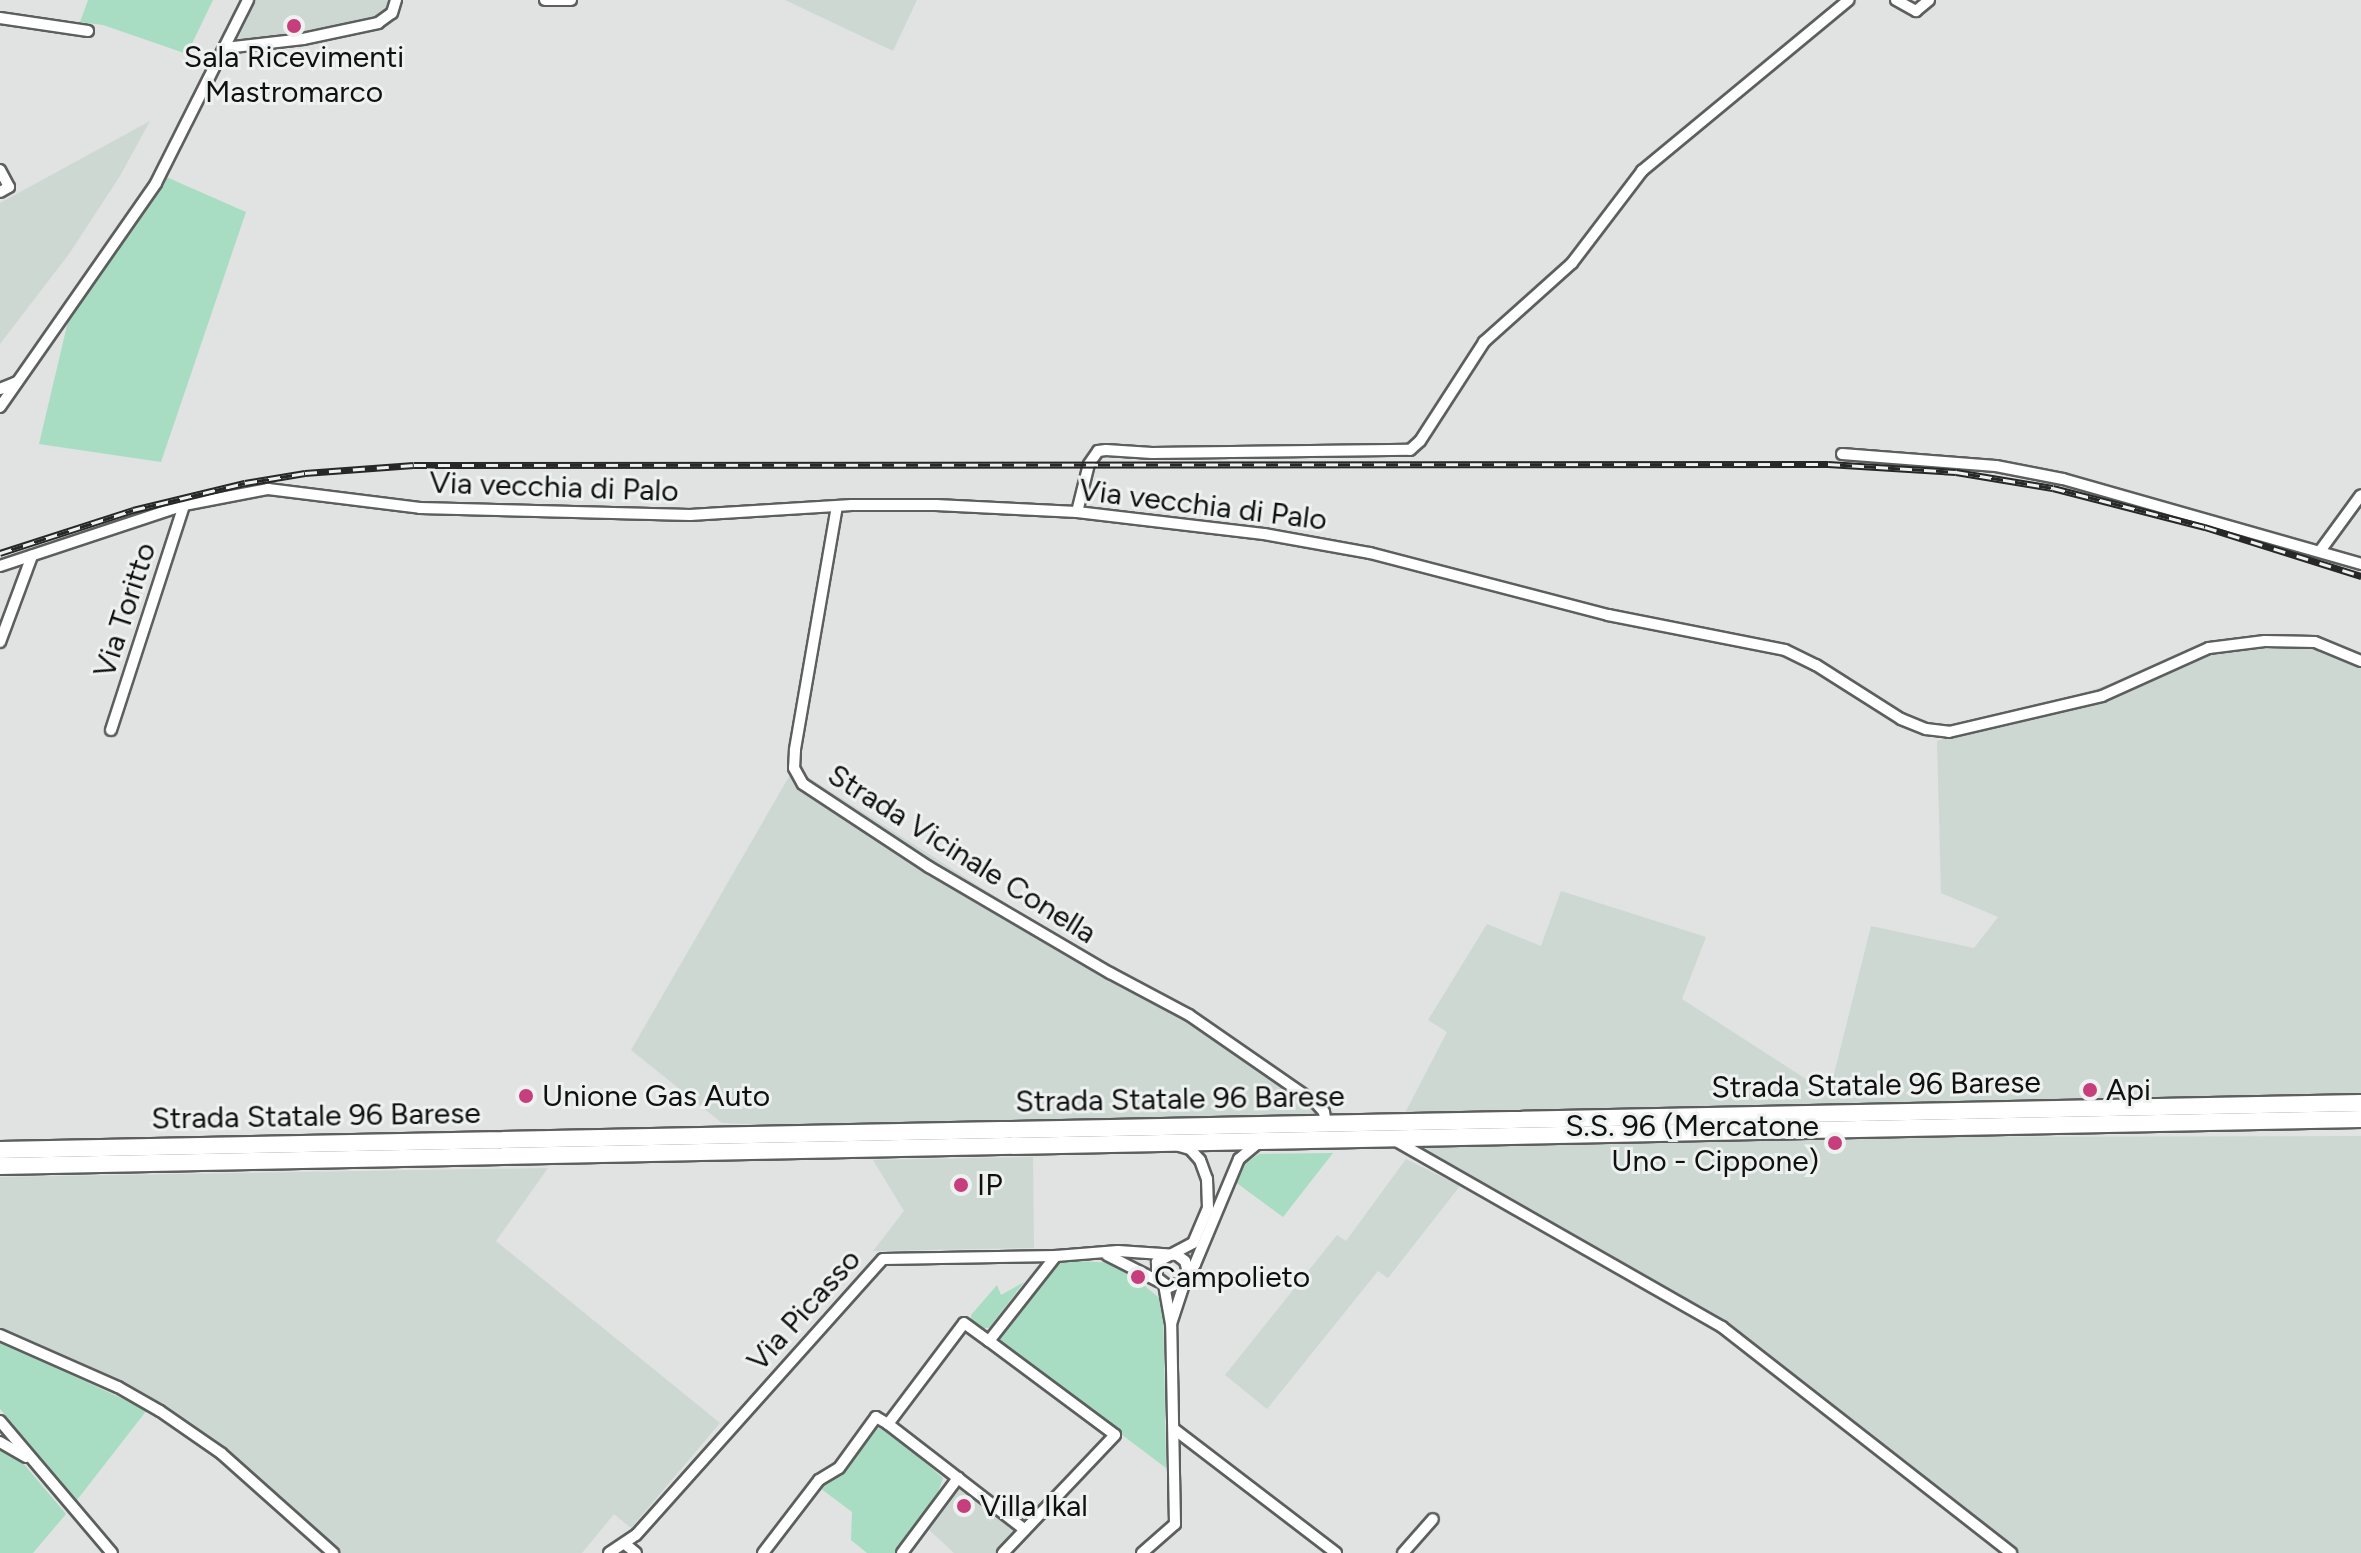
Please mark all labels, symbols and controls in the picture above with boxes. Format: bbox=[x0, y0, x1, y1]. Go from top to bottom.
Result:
marker: Sala Ricevimenti Mastromarco bbox=[285, 17, 303, 35]
place label: Sala Ricevimenti Mastromarco bbox=[184, 39, 404, 110]
street label: Via vecchia di Palo bbox=[429, 465, 679, 509]
street label: Via vecchia di Palo bbox=[1077, 472, 1329, 538]
street label: Via Toritto bbox=[86, 538, 164, 682]
street label: Strada Vicinale Conella bbox=[821, 757, 1103, 951]
street label: Strada Statale 96 Barese bbox=[1711, 1064, 2041, 1106]
place label: Api bbox=[2106, 1072, 2151, 1108]
place label: Unione Gas Auto bbox=[542, 1078, 770, 1114]
street label: Strada Statale 96 Barese bbox=[1015, 1078, 1345, 1120]
marker: Api bbox=[2081, 1081, 2099, 1099]
marker: Unione Gas Auto bbox=[517, 1087, 535, 1105]
street label: Strada Statale 96 Barese bbox=[151, 1095, 481, 1137]
place label: S.S. 96 (Mercatone Uno - Cippone) bbox=[1565, 1108, 1819, 1178]
marker: S.S. 96 (Mercatone Uno - Cippone) bbox=[1826, 1134, 1844, 1152]
place label: IP bbox=[977, 1167, 1002, 1203]
marker: IP bbox=[952, 1176, 970, 1194]
street label: Via Picasso bbox=[740, 1242, 868, 1378]
place label: Campolieto bbox=[1154, 1259, 1310, 1295]
marker: Campolieto bbox=[1129, 1268, 1147, 1286]
place label: Villa Ikal bbox=[980, 1488, 1088, 1524]
marker: Villa Ikal bbox=[955, 1497, 973, 1515]

